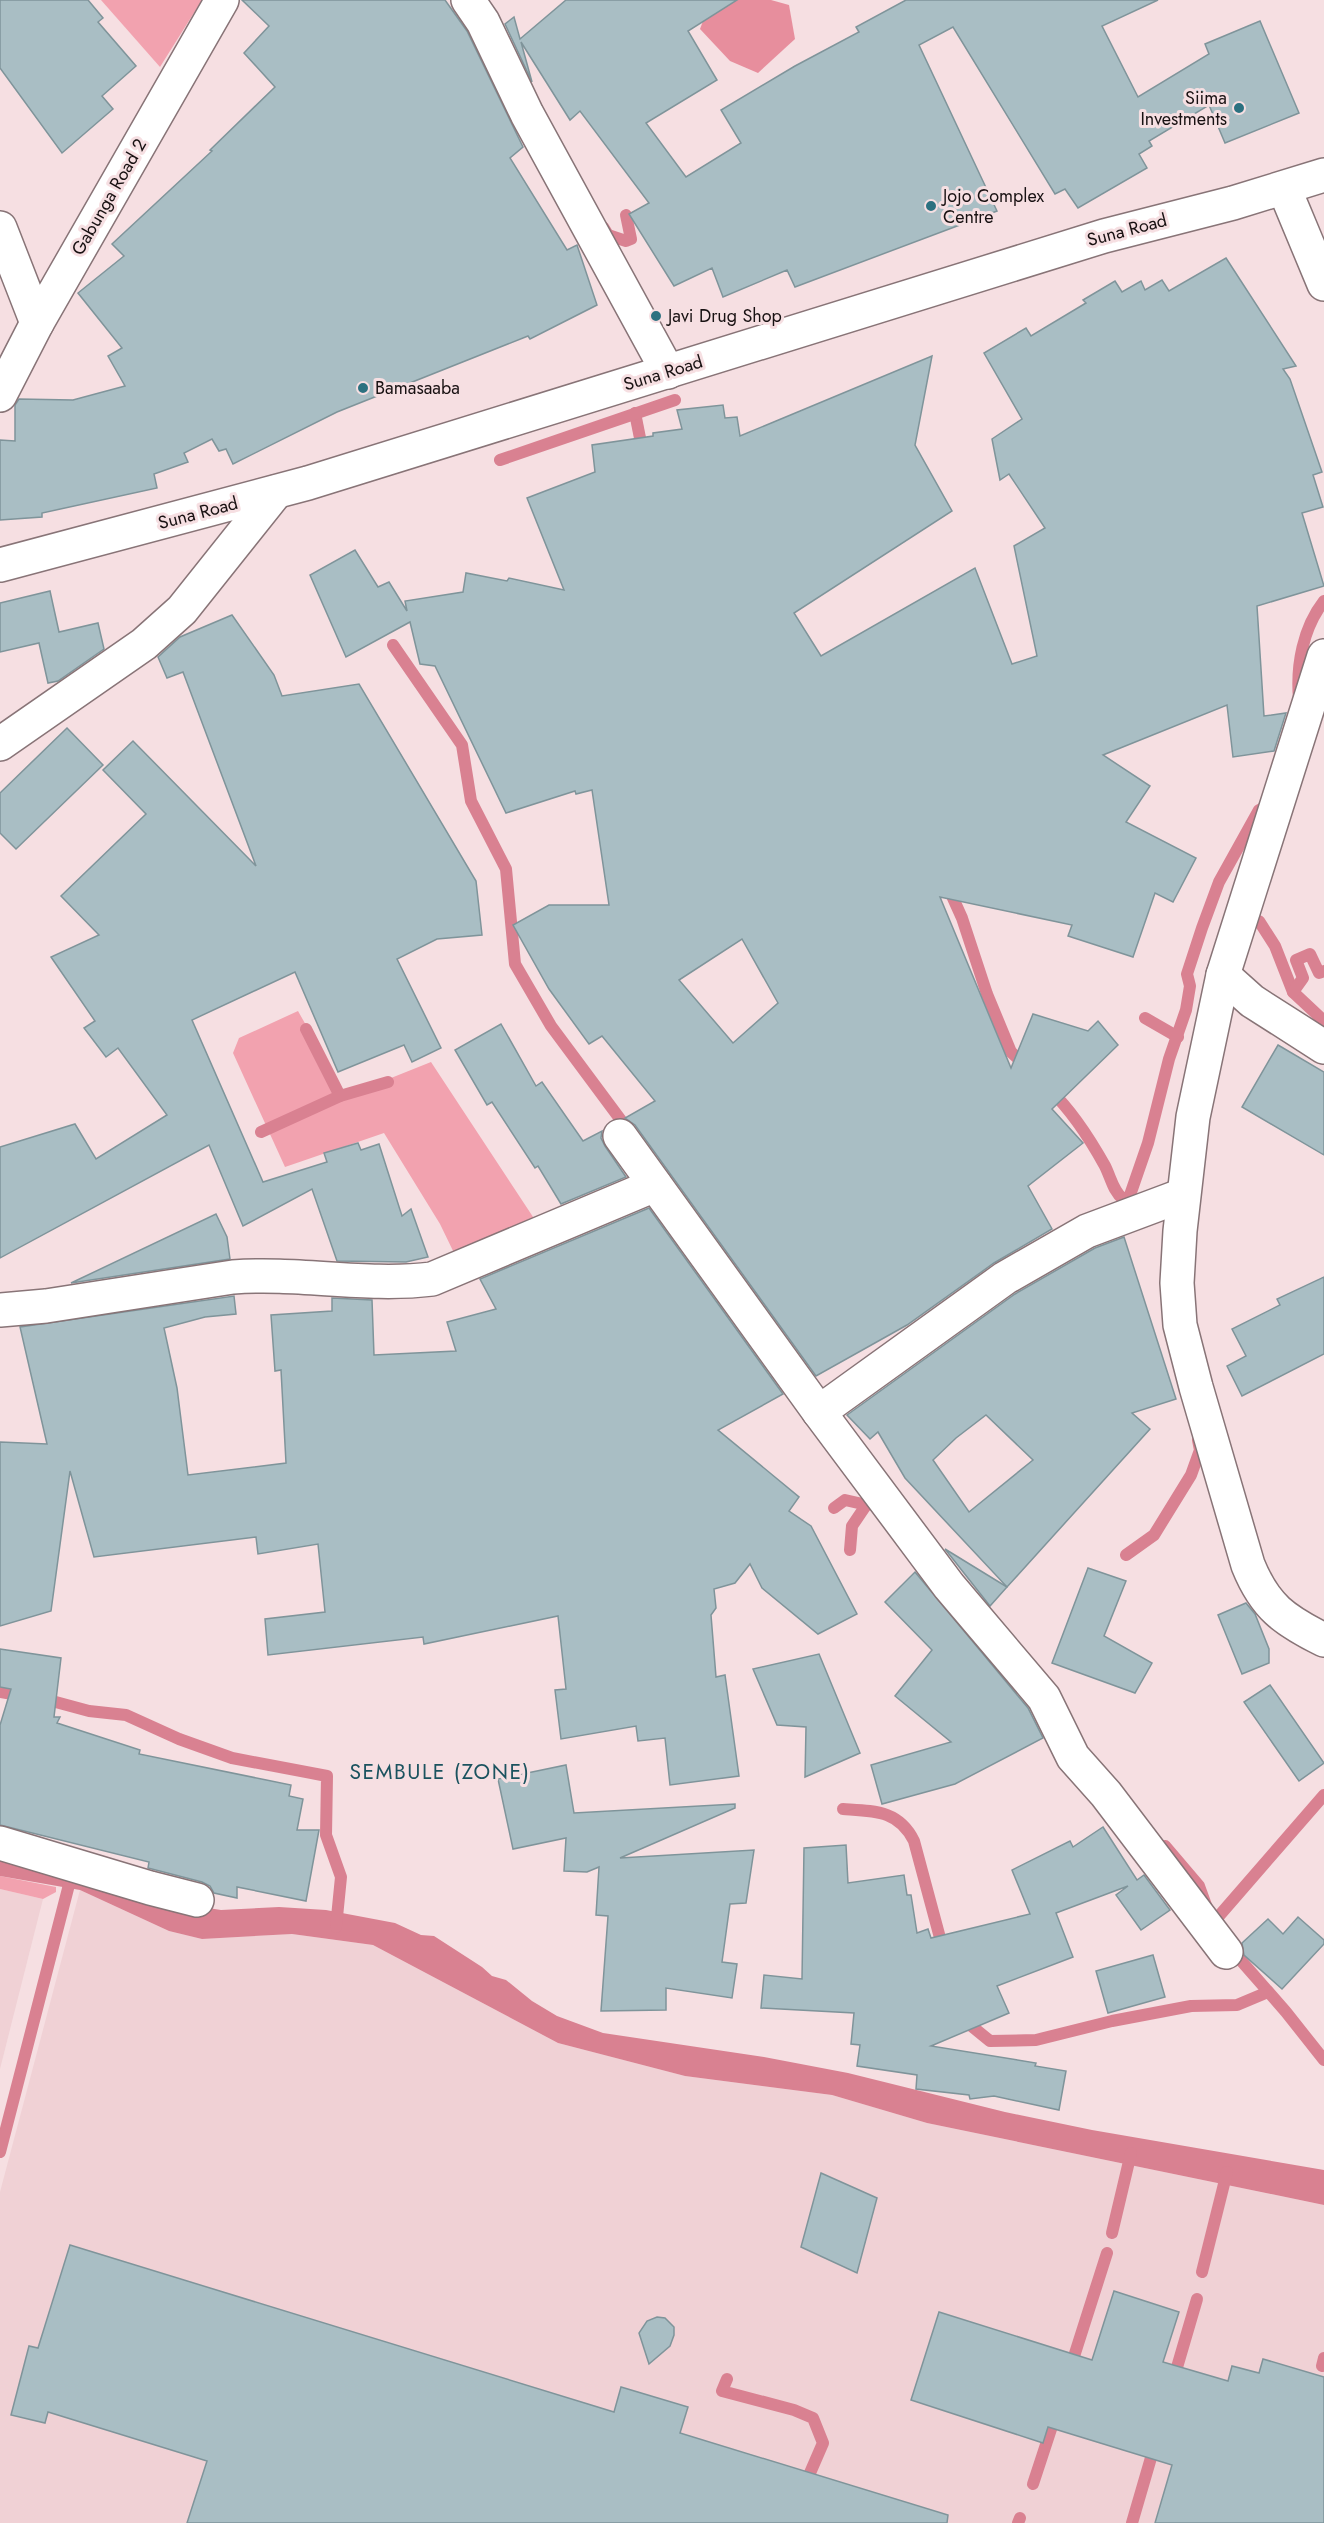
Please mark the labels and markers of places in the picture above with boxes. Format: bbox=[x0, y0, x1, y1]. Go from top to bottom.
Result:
place label: Siima Investments bbox=[1140, 85, 1227, 132]
marker: Siima Investments bbox=[1232, 101, 1246, 115]
place label: Jojo Complex Centre bbox=[941, 183, 1044, 230]
marker: Jojo Complex Centre bbox=[924, 199, 938, 213]
place label: Javi Drug Shop bbox=[666, 303, 782, 329]
marker: Javi Drug Shop bbox=[649, 309, 663, 323]
place label: Bamasaaba bbox=[375, 375, 460, 401]
marker: Bamasaaba bbox=[356, 381, 370, 395]

